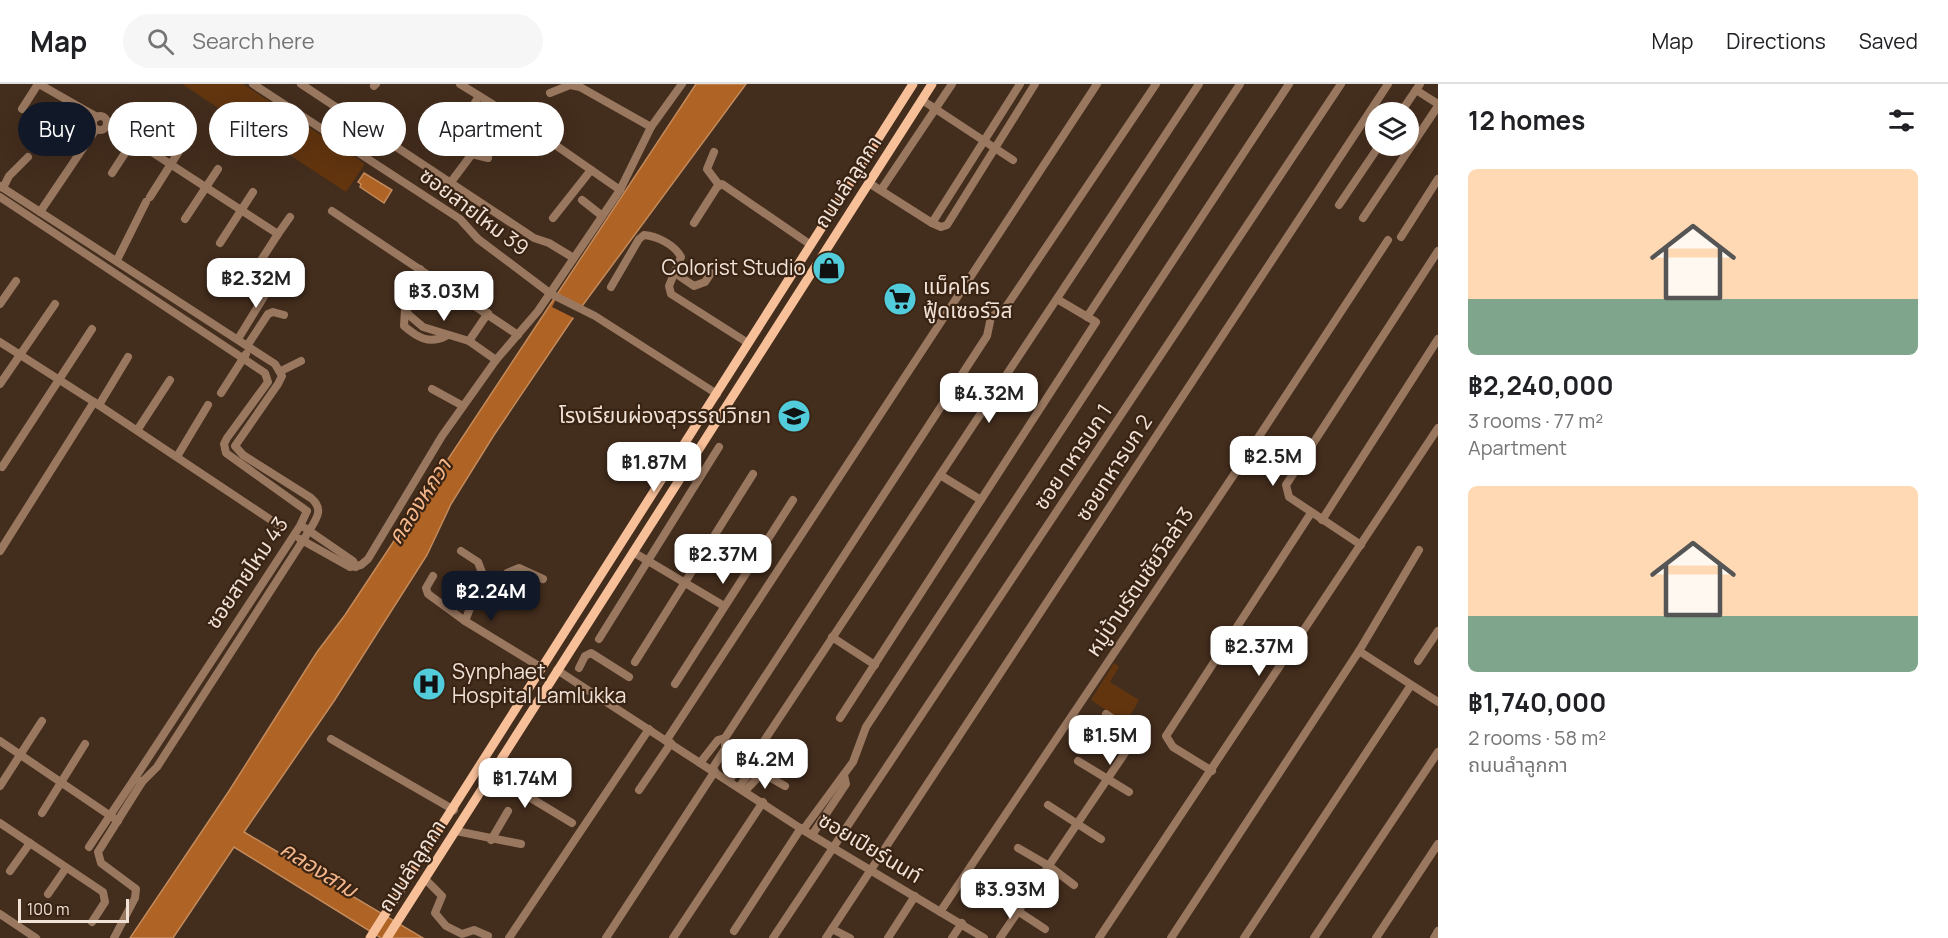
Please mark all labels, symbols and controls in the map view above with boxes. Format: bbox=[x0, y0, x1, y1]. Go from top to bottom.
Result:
search box bbox=[123, 14, 543, 68]
text: Map bbox=[30, 22, 87, 60]
icon: search bbox=[144, 25, 177, 58]
text: Search here bbox=[192, 26, 315, 56]
text: Map bbox=[1652, 27, 1693, 55]
text: Directions bbox=[1726, 27, 1826, 55]
text: Saved bbox=[1859, 27, 1918, 55]
chip: Buy bbox=[18, 102, 96, 156]
chip: Rent bbox=[108, 102, 197, 156]
chip: Filters bbox=[209, 102, 309, 156]
chip: New bbox=[321, 102, 406, 156]
chip: Apartment bbox=[418, 102, 564, 156]
map controls bbox=[1365, 102, 1419, 156]
button: layers bbox=[1365, 102, 1419, 156]
text: 12 homes bbox=[1468, 102, 1585, 138]
icon: filters bbox=[1885, 104, 1918, 137]
street label: ถนนลำลูกกา bbox=[807, 130, 887, 233]
street label: ซอยสายไหม 39 bbox=[414, 161, 535, 261]
icon: home bbox=[1639, 208, 1747, 316]
shop icon: Colorist Studio bbox=[811, 250, 847, 286]
place label: Colorist Studio bbox=[662, 253, 806, 281]
pin: ฿2.32M bbox=[207, 258, 305, 309]
text: ฿2.32M bbox=[221, 264, 291, 291]
pin: ฿3.03M bbox=[395, 271, 493, 322]
place label: แม็คโคร ฟู้ดเซอร์วิส bbox=[923, 272, 1013, 324]
text: ฿3.03M bbox=[408, 277, 480, 304]
supermarket icon: แม็คโคร ฟู้ดเซอร์วิส bbox=[882, 281, 918, 317]
text: ฿2,240,000 bbox=[1468, 367, 1614, 403]
pin: ฿4.32M bbox=[940, 373, 1038, 424]
text: ฿4.32M bbox=[954, 379, 1024, 406]
school or university icon: โรงเรียนผ่องสุวรรณวิทยา bbox=[776, 398, 812, 434]
street label: ซอย ทหารบก 1 bbox=[1026, 398, 1118, 515]
place label: โรงเรียนผ่องสุวรรณวิทยา bbox=[559, 401, 771, 429]
text: 3 rooms · 77 m² bbox=[1468, 407, 1603, 434]
street label: ซอยทหารบก 2 bbox=[1068, 409, 1158, 526]
text: Apartment bbox=[1468, 434, 1567, 461]
pin: ฿2.5M bbox=[1231, 436, 1315, 487]
pin: ฿1.87M bbox=[605, 442, 703, 493]
text: ฿2.5M bbox=[1244, 442, 1302, 469]
text: ฿1.87M bbox=[621, 448, 687, 475]
water label: คลองหกวา bbox=[380, 452, 458, 550]
street label: หมู่บ้านรัตนชัยวิลล่า3 bbox=[1079, 501, 1200, 662]
street label: ซอยสายไหม 43 bbox=[198, 511, 294, 634]
icon: home bbox=[1639, 525, 1747, 633]
pin: ฿2.37M bbox=[674, 534, 772, 585]
text: ฿2.37M bbox=[689, 540, 758, 567]
pin: ฿2.24M bbox=[442, 571, 540, 622]
text: ฿2.24M bbox=[456, 577, 526, 604]
pin: ฿2.37M bbox=[1210, 626, 1308, 677]
text: ฿2.37M bbox=[1225, 632, 1294, 659]
place label: Synphaet Hospital Lamlukka bbox=[452, 657, 626, 709]
hospital icon: Synphaet Hospital Lamlukka bbox=[411, 666, 447, 702]
text: ฿1,740,000 bbox=[1468, 684, 1606, 720]
pin: ฿1.5M bbox=[1068, 715, 1152, 766]
text: ฿1.5M bbox=[1083, 721, 1137, 748]
text: 2 rooms · 58 m² bbox=[1468, 724, 1606, 751]
pin: ฿4.2M bbox=[723, 739, 807, 790]
text: ฿4.2M bbox=[736, 745, 794, 772]
text: ถนนลำลูกกา bbox=[1468, 751, 1568, 778]
pin: ฿1.74M bbox=[476, 758, 574, 809]
text: ฿1.74M bbox=[493, 764, 557, 791]
street label: ซอยเปียร์นนท์ bbox=[814, 805, 928, 889]
street label: ถนนลำลูกกา bbox=[371, 814, 451, 917]
water label: คลองสาม bbox=[275, 834, 364, 905]
pin: ฿3.93M bbox=[961, 869, 1059, 920]
text: ฿3.93M bbox=[975, 875, 1045, 902]
scale bar bbox=[18, 896, 129, 924]
text: 100 m bbox=[27, 898, 70, 920]

